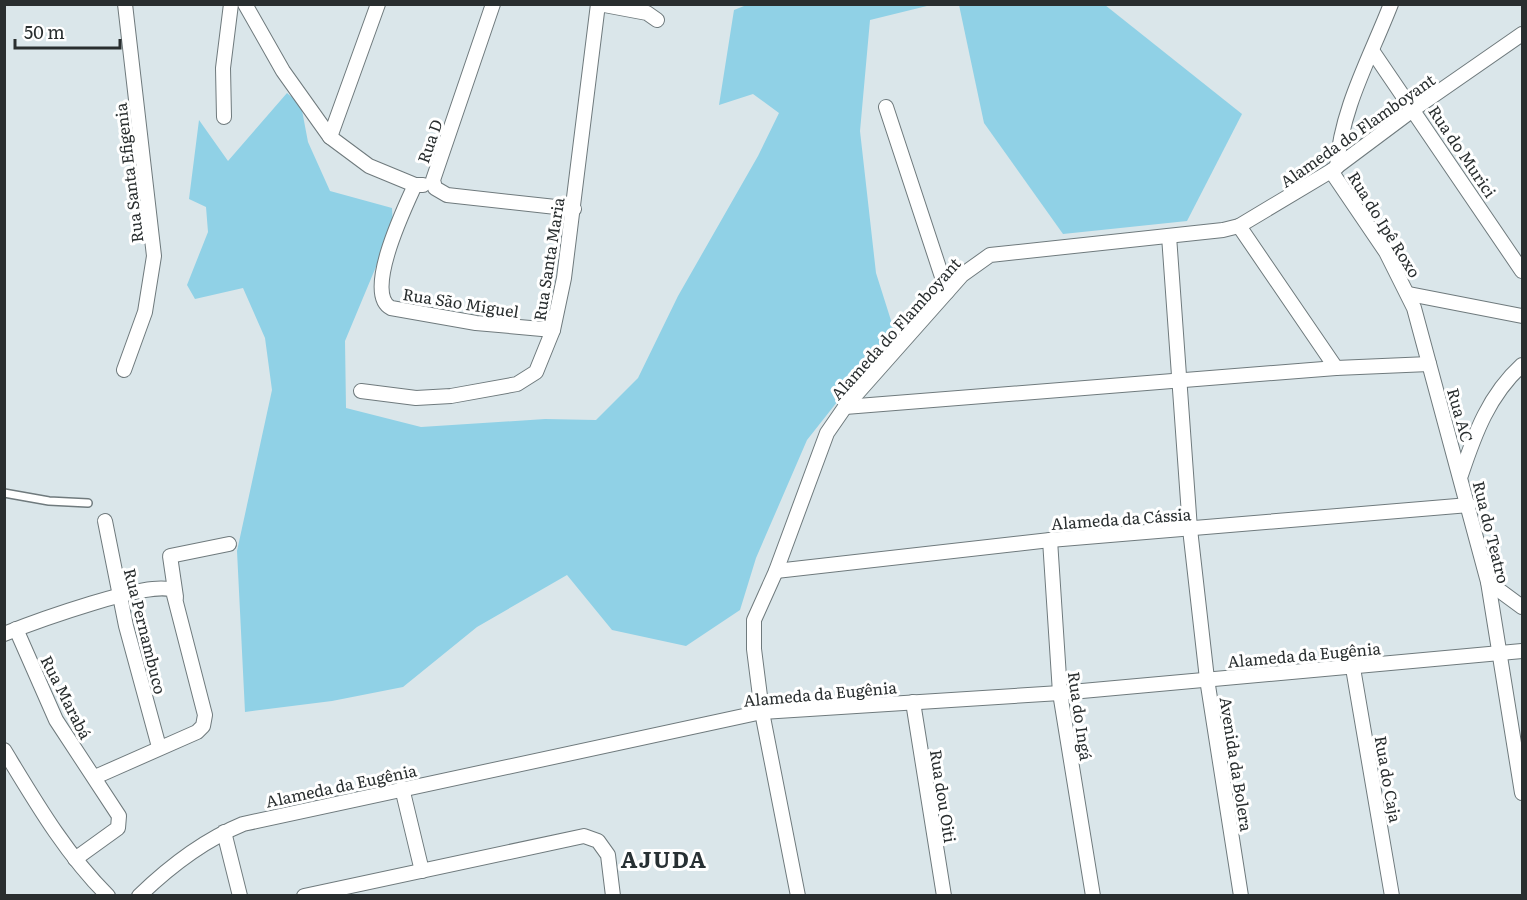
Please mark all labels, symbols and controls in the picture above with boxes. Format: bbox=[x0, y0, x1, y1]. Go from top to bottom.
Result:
scale bar bbox=[15, 12, 120, 50]
text: 50 m bbox=[24, 18, 65, 45]
street label: Alameda do Flamboyant bbox=[1275, 67, 1440, 193]
street label: Rua do Murici bbox=[1423, 100, 1503, 202]
street label: Rua Santa Efigenia bbox=[107, 101, 148, 244]
street label: Rua D bbox=[410, 116, 448, 166]
street label: Rua do Ipê Roxo bbox=[1343, 166, 1427, 282]
street label: Rua Santa Maria bbox=[526, 195, 570, 322]
street label: Alameda do Flamboyant bbox=[824, 251, 966, 405]
street label: Rua São Miguel bbox=[401, 281, 521, 323]
street label: Rua AC bbox=[1442, 385, 1480, 445]
street label: Rua do Teatro bbox=[1468, 478, 1516, 586]
street label: Alameda da Cássia bbox=[1050, 501, 1192, 535]
street label: Rua Pernambuco bbox=[119, 565, 173, 697]
street label: Alameda da Eugênia bbox=[1226, 635, 1382, 673]
street label: Rua Marabá bbox=[36, 651, 99, 743]
street label: Rua do Ingá bbox=[1063, 670, 1099, 762]
street label: Alameda da Eugênia bbox=[742, 674, 898, 712]
street label: Avenida da Bolera bbox=[1215, 695, 1260, 833]
street label: Rua do Caja bbox=[1370, 734, 1409, 825]
street label: Rua dou Oiti bbox=[925, 748, 963, 844]
street label: Alameda da Eugênia bbox=[263, 757, 419, 813]
district label: AJUDA bbox=[621, 842, 707, 875]

